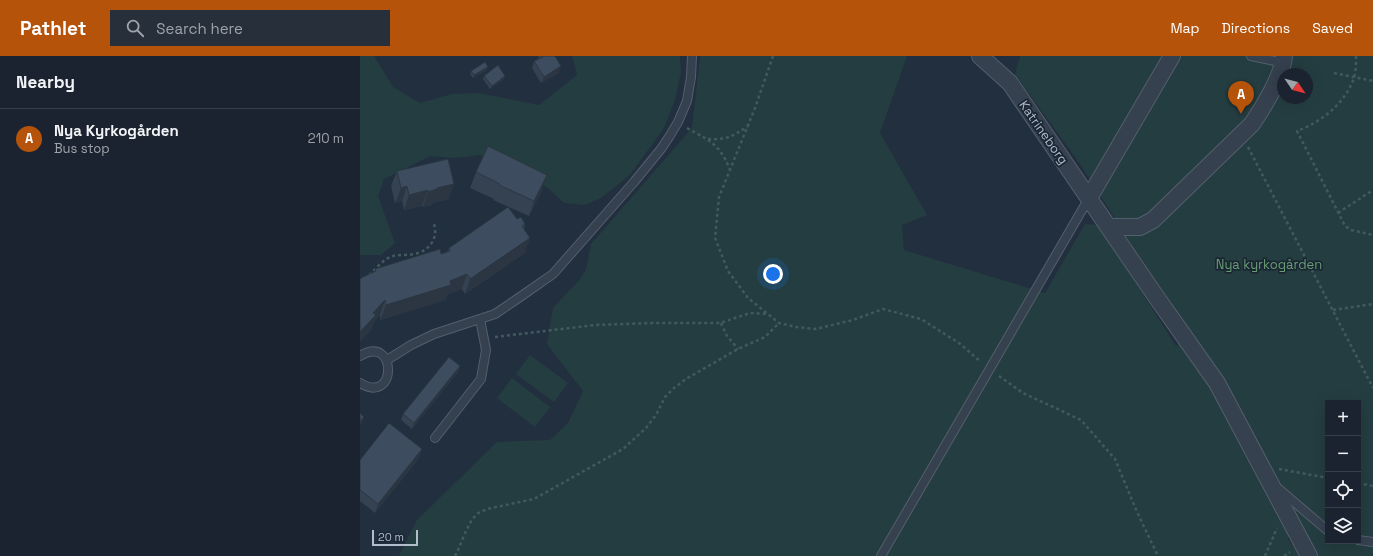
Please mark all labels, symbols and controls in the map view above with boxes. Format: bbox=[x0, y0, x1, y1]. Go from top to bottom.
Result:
search box bbox=[110, 10, 390, 46]
text: Pathlet bbox=[20, 16, 86, 41]
icon: search bbox=[124, 17, 146, 39]
text: Search here bbox=[156, 19, 243, 38]
text: Map bbox=[1170, 19, 1200, 37]
text: Directions bbox=[1222, 19, 1290, 37]
text: Saved bbox=[1312, 19, 1353, 37]
north arrow bbox=[1277, 68, 1313, 104]
text: Nearby bbox=[16, 71, 75, 93]
pin: A bbox=[1228, 81, 1254, 114]
street label: Katrineborg bbox=[1015, 97, 1072, 168]
text: Nya Kyrkogården bbox=[54, 121, 179, 140]
text: A bbox=[25, 130, 33, 147]
text: 210 m bbox=[308, 130, 344, 147]
text: Bus stop bbox=[54, 140, 110, 157]
park label: Nya kyrkogården bbox=[1216, 256, 1322, 273]
your location bbox=[763, 264, 783, 284]
map controls bbox=[1325, 400, 1361, 544]
button: + bbox=[1325, 400, 1361, 436]
button: − bbox=[1325, 436, 1361, 472]
button: locate bbox=[1325, 472, 1361, 508]
button: layers bbox=[1325, 508, 1361, 544]
scale bar bbox=[372, 528, 418, 547]
text: 20 m bbox=[378, 530, 404, 544]

